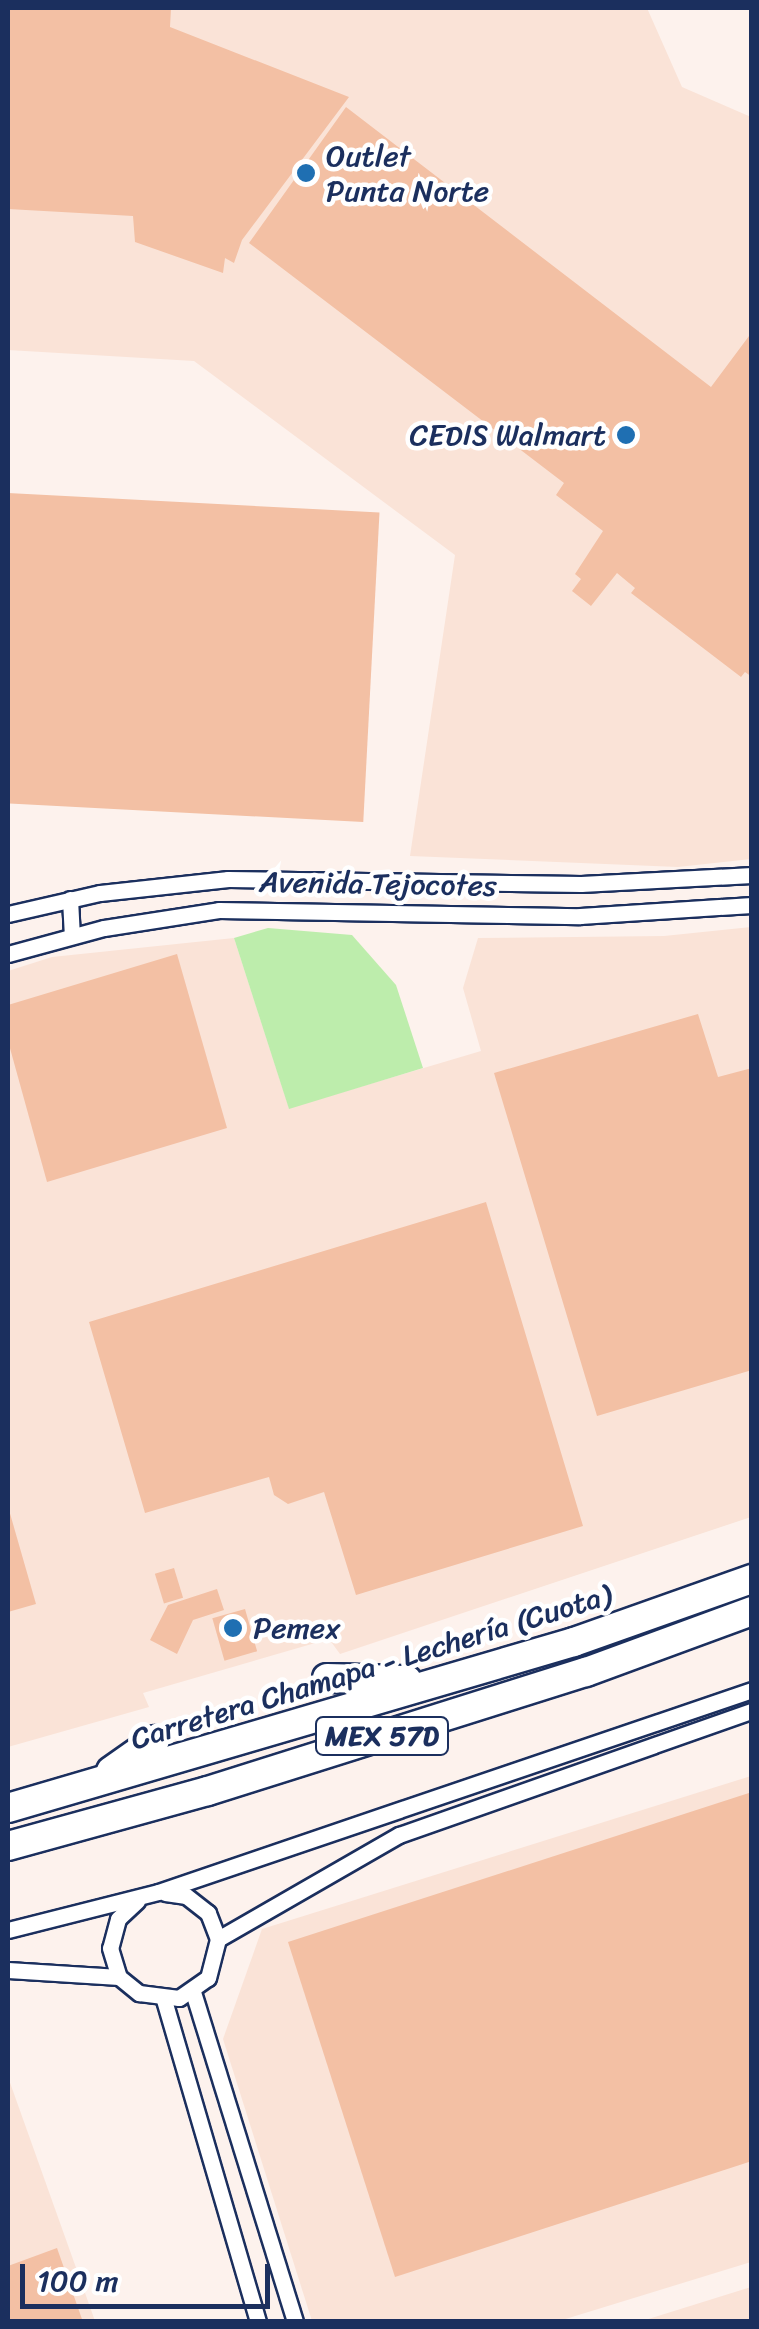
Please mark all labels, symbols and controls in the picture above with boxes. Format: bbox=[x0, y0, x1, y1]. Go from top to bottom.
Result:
place label: Outlet Punta Norte bbox=[326, 138, 489, 208]
marker: Outlet Punta Norte bbox=[295, 162, 317, 184]
place label: CEDIS Walmart bbox=[409, 417, 606, 453]
marker: CEDIS Walmart bbox=[615, 424, 637, 446]
street label: Avenida Tejocotes bbox=[259, 864, 497, 904]
street label: Carretera Chamapa - Lechería (Cuota) bbox=[126, 1576, 616, 1758]
place label: Pemex bbox=[253, 1610, 340, 1646]
marker: Pemex bbox=[222, 1617, 244, 1639]
road number: MEX 57D bbox=[314, 1713, 450, 1759]
scale bar bbox=[25, 2244, 275, 2306]
text: 100 m bbox=[37, 2254, 119, 2308]

